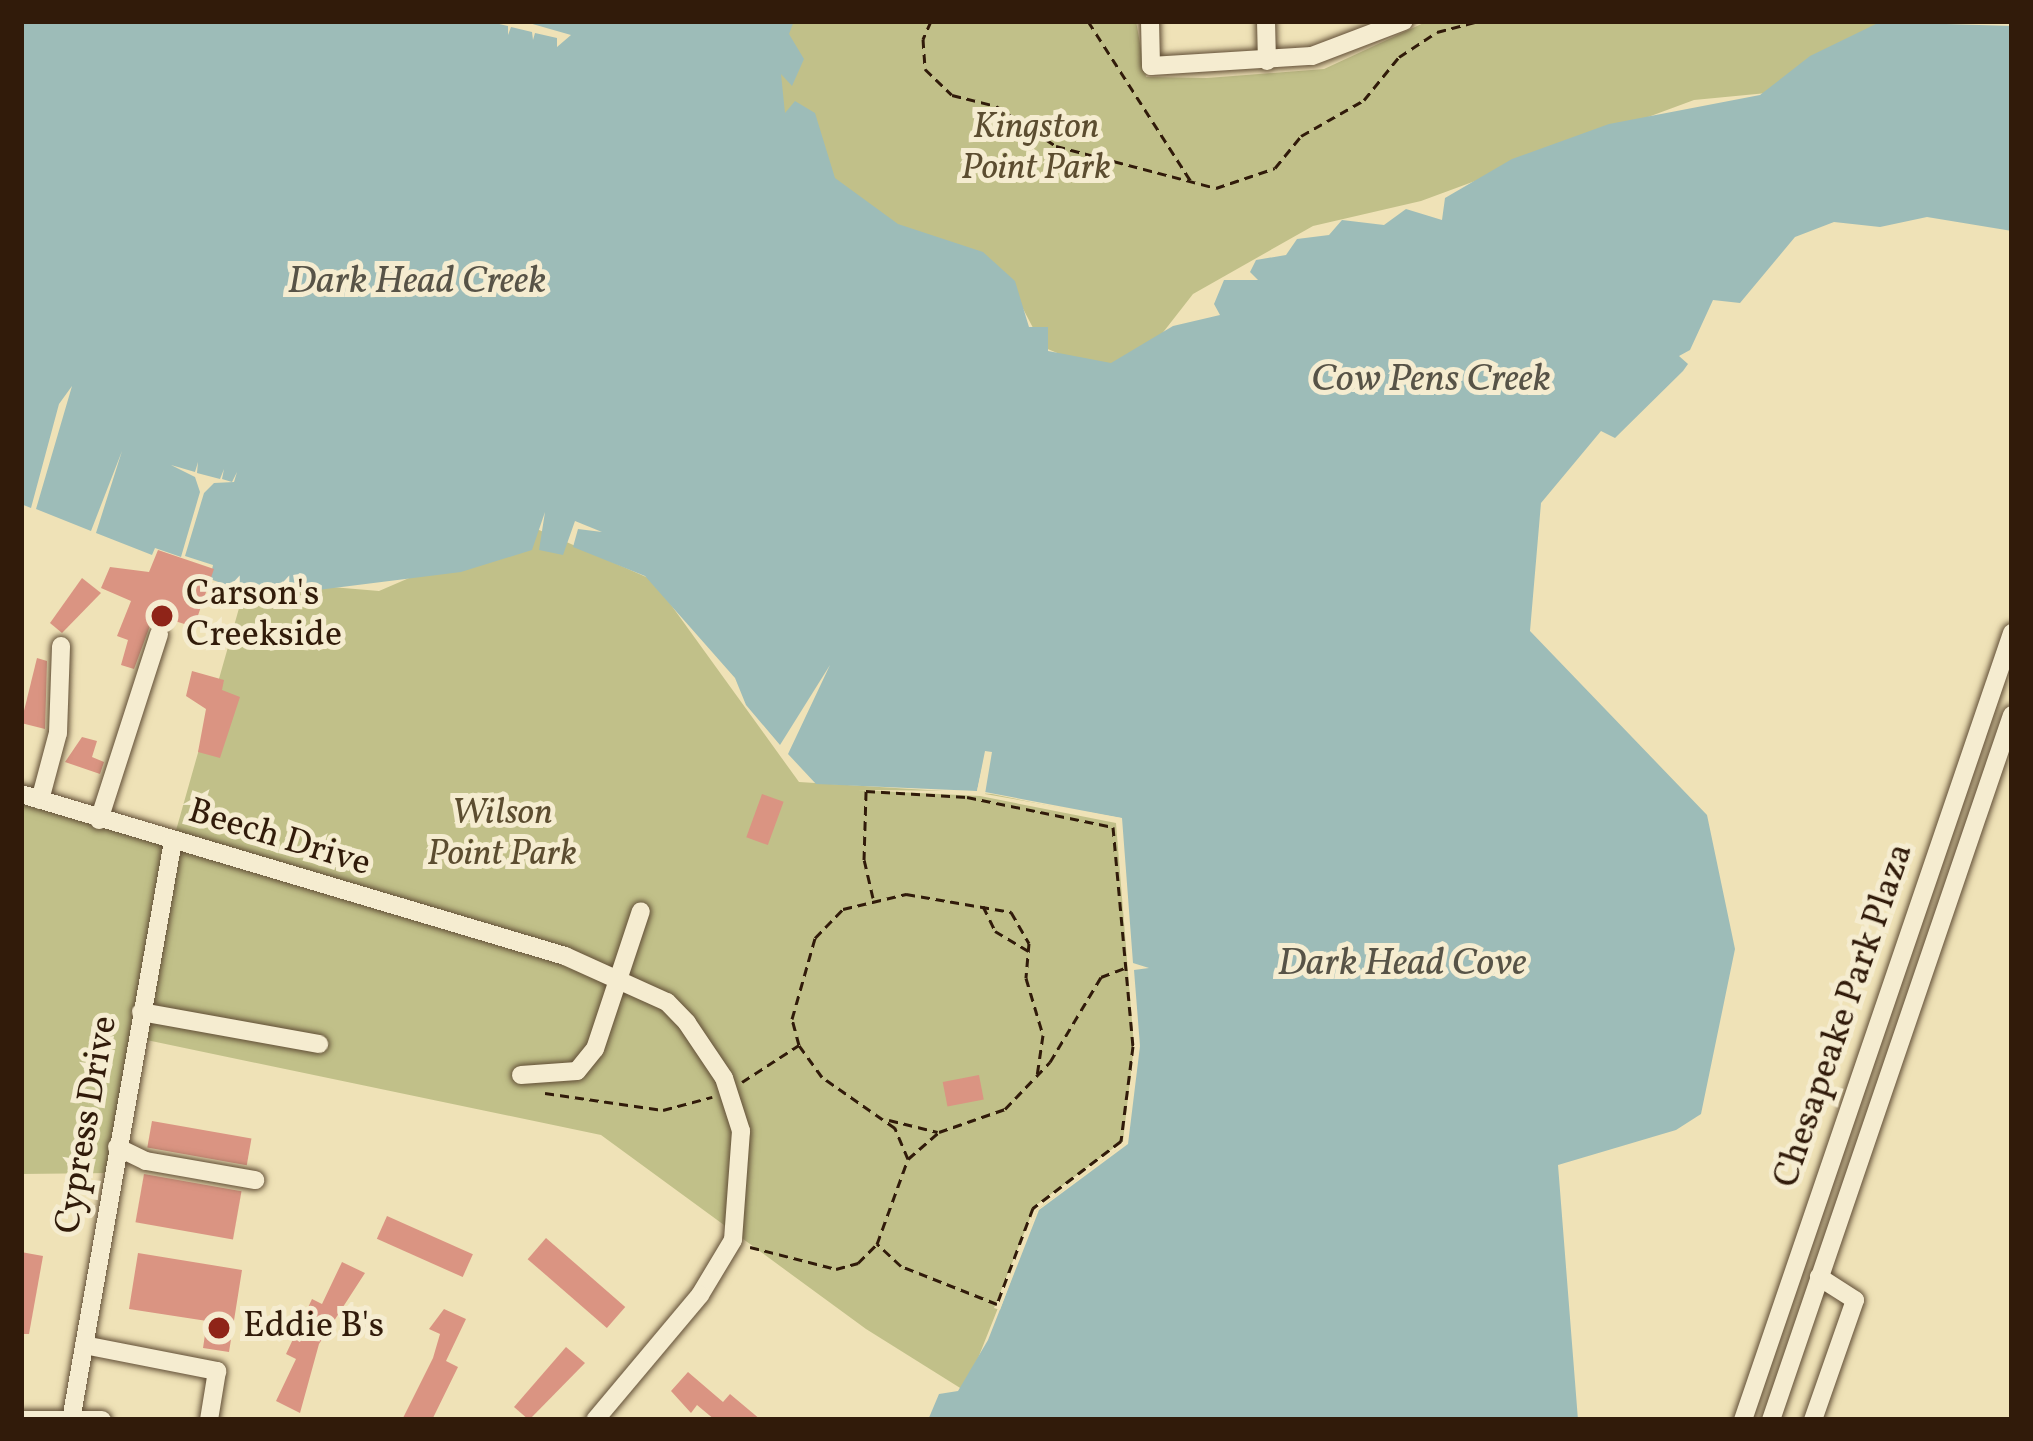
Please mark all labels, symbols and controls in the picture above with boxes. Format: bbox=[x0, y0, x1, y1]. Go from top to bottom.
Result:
park label: Kingston Point Park bbox=[961, 106, 1111, 191]
water label: Dark Head Creek bbox=[288, 259, 546, 305]
water label: Cow Pens Creek bbox=[1311, 357, 1551, 403]
place label: Carson's Creekside bbox=[186, 573, 342, 658]
marker: Carson's Creekside bbox=[149, 603, 175, 629]
street label: Beech Drive bbox=[183, 791, 375, 887]
park label: Wilson Point Park bbox=[427, 792, 577, 877]
street label: Chesapeake Park Plaza bbox=[1766, 838, 1924, 1194]
water label: Dark Head Cove bbox=[1277, 941, 1527, 987]
street label: Cypress Drive bbox=[48, 1013, 128, 1237]
place label: Eddie B's bbox=[243, 1306, 384, 1350]
marker: Eddie B's bbox=[206, 1315, 232, 1341]

